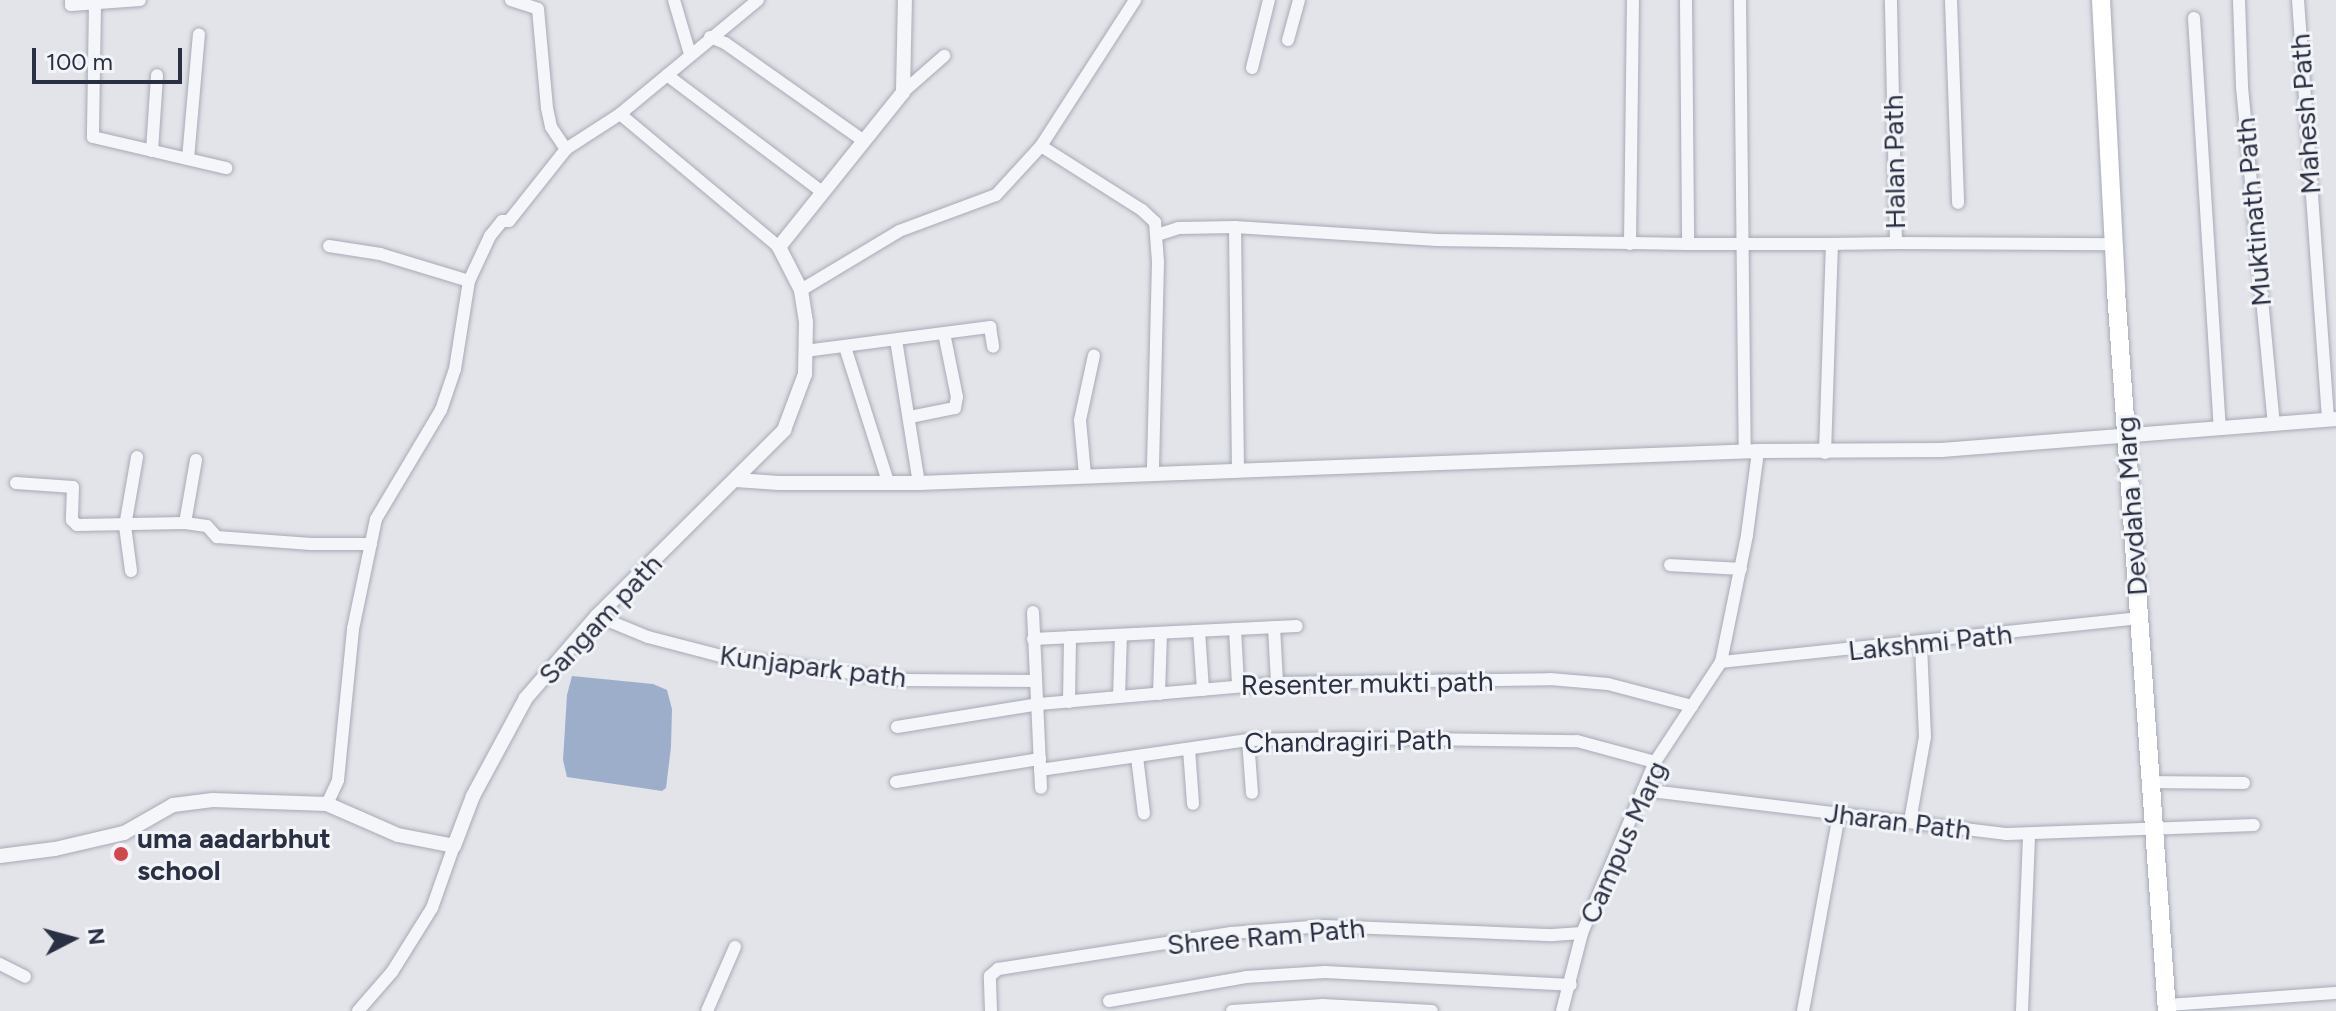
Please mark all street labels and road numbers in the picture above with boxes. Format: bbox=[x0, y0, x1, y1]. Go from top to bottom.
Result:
street label: Mahesh Path bbox=[2283, 33, 2327, 195]
street label: Halan Path bbox=[1876, 94, 1912, 230]
street label: Muktinath Path bbox=[2228, 116, 2278, 308]
street label: Devdaha Marg bbox=[2108, 415, 2154, 597]
street label: Sangam path bbox=[531, 547, 669, 691]
street label: Lakshmi Path bbox=[1846, 617, 2014, 667]
street label: Kunjapark path bbox=[718, 638, 908, 694]
street label: Resenter mukti path bbox=[1240, 664, 1494, 702]
street label: Chandragiri Path bbox=[1244, 722, 1452, 760]
street label: Campus Marg bbox=[1572, 756, 1674, 928]
street label: Jharan Path bbox=[1823, 795, 1973, 847]
street label: Shree Ram Path bbox=[1166, 911, 1366, 961]

